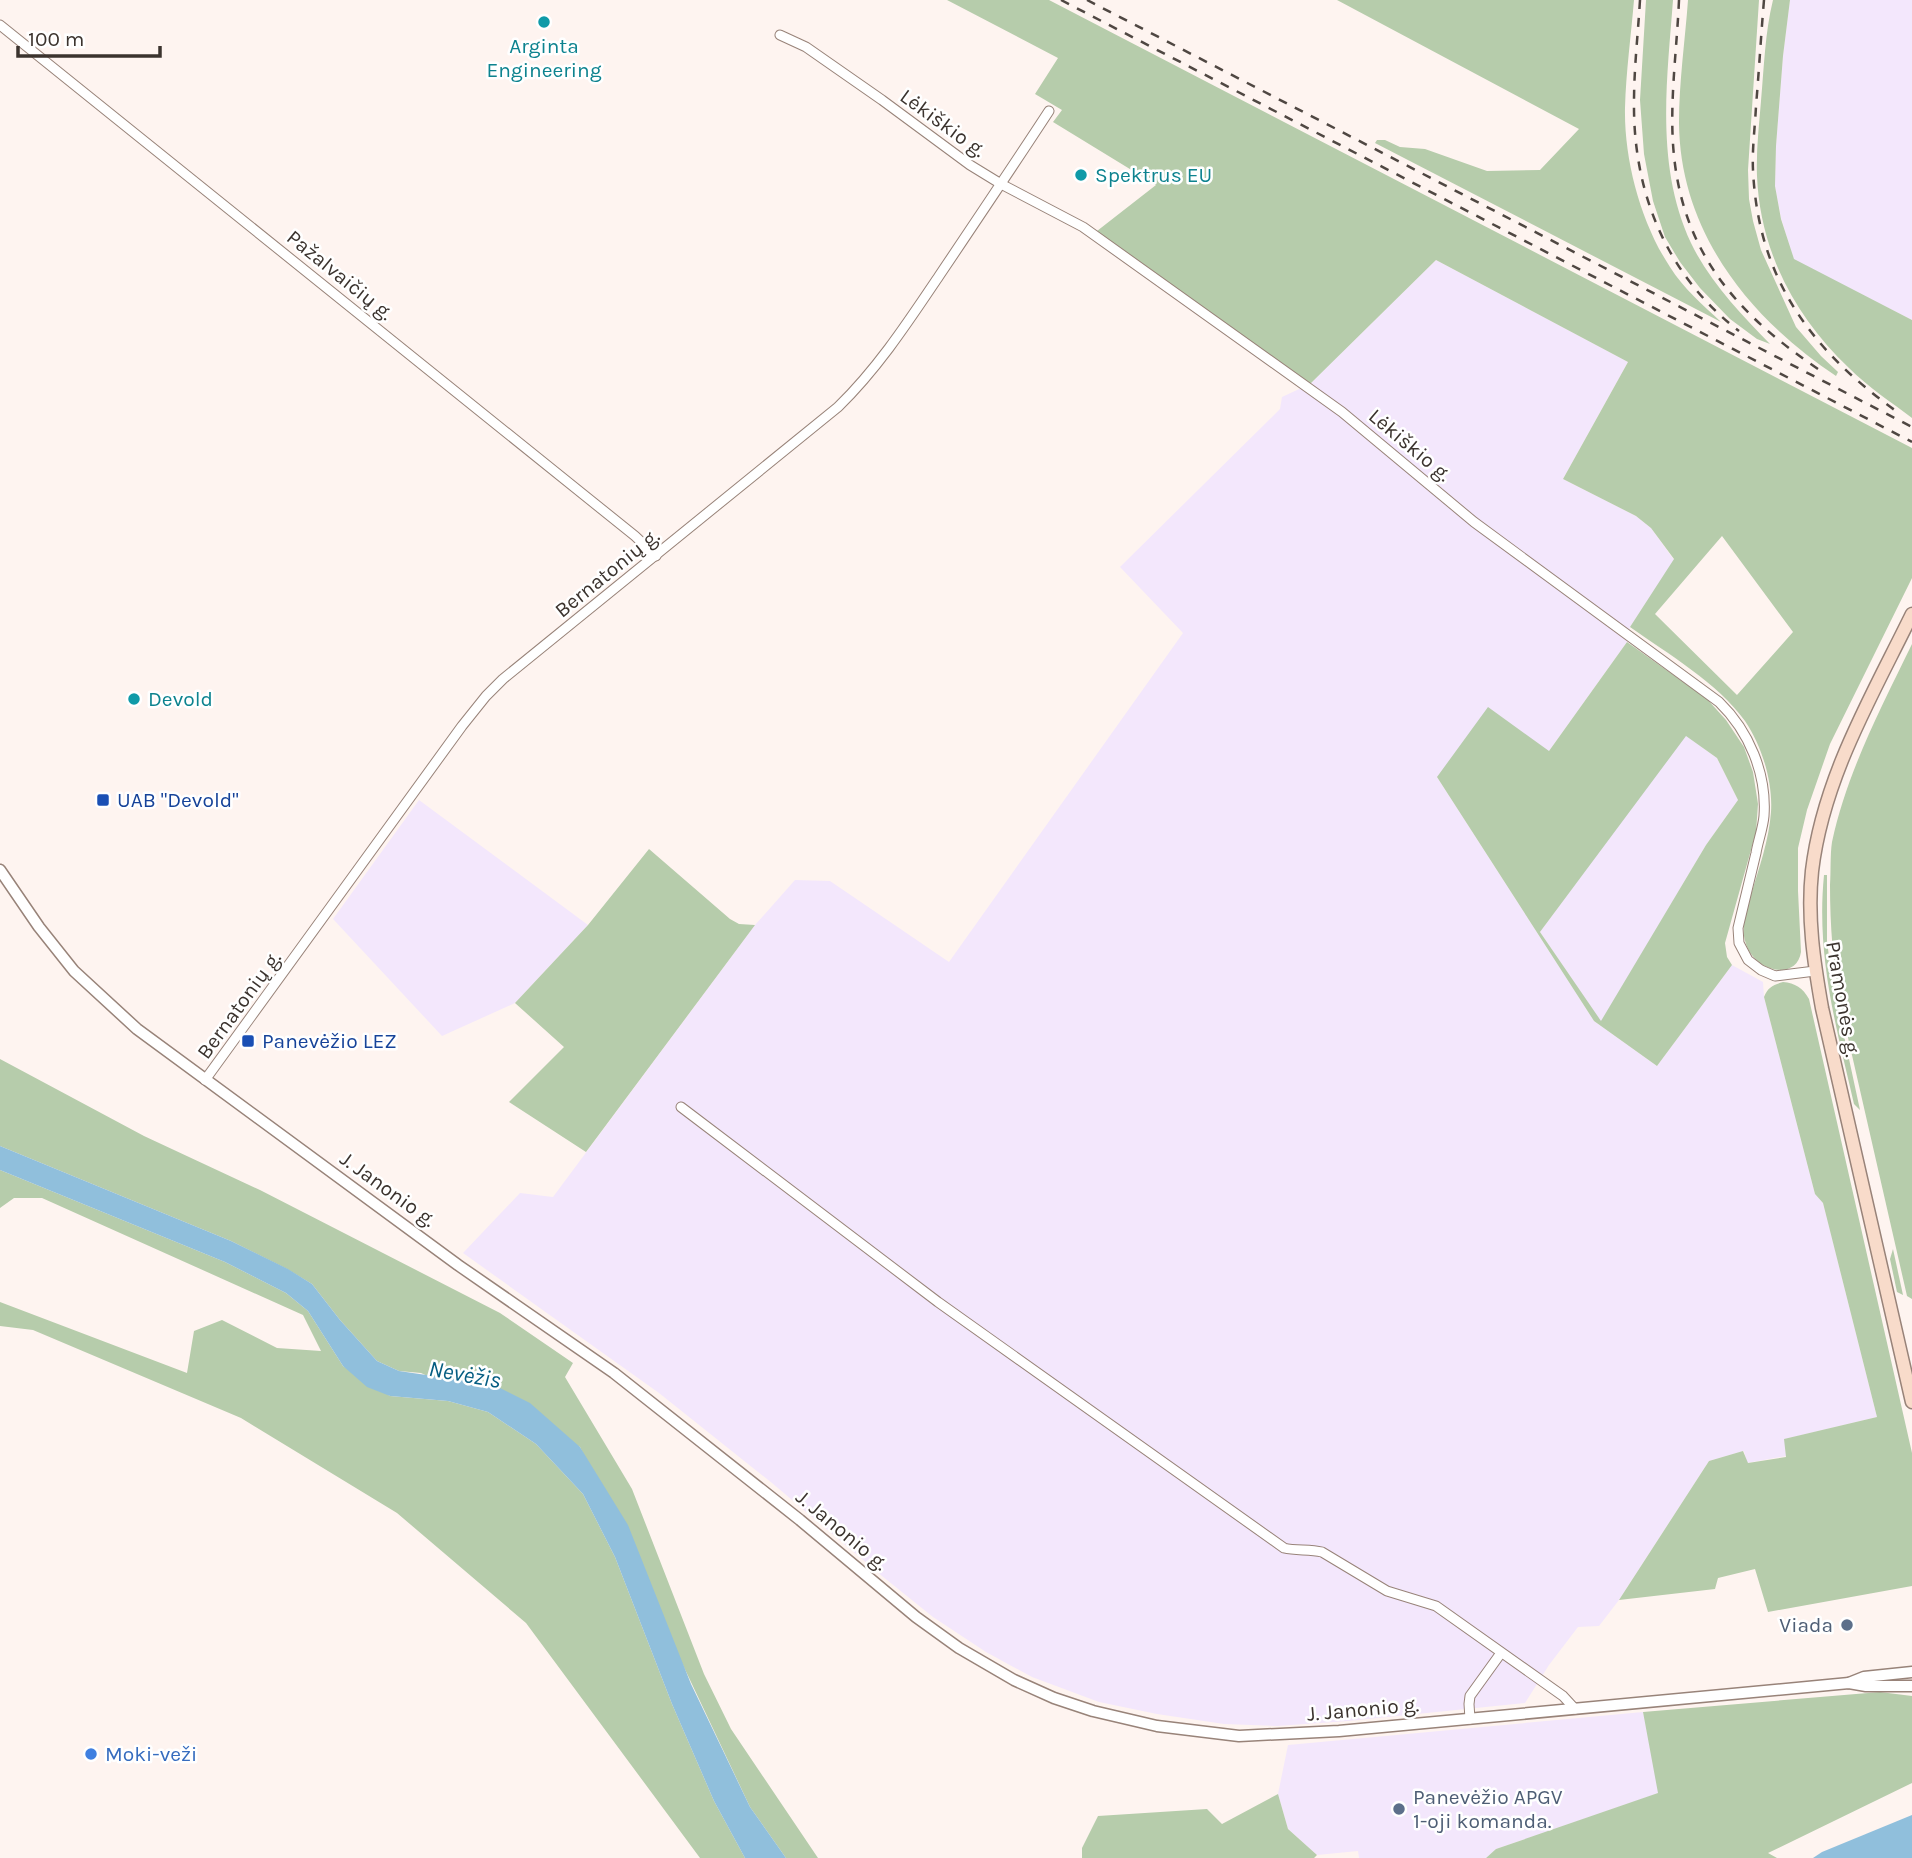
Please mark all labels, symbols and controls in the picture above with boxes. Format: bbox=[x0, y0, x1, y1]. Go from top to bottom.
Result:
scale bar bbox=[18, 14, 159, 58]
marker: Arginta Engineering bbox=[536, 14, 552, 30]
text: 100 m bbox=[28, 27, 85, 51]
place label: Arginta Engineering bbox=[486, 34, 602, 82]
street label: Lėkiškio g. bbox=[896, 84, 991, 162]
place label: Spektrus EU bbox=[1095, 163, 1212, 187]
marker: Spektrus EU bbox=[1073, 167, 1089, 183]
street label: Pažalvaičių g. bbox=[282, 225, 398, 325]
street label: Lėkiškio g. bbox=[1364, 404, 1456, 486]
street label: Bernatonių g. bbox=[550, 523, 664, 622]
place label: Devold bbox=[148, 687, 213, 711]
marker: Devold bbox=[126, 691, 142, 707]
place label: UAB "Devold" bbox=[117, 788, 239, 812]
marker: UAB "Devold" bbox=[95, 792, 111, 808]
street label: Pramonės g. bbox=[1821, 939, 1865, 1059]
street label: Bernatonių g. bbox=[192, 946, 286, 1064]
place label: Panevėžio LEZ bbox=[262, 1029, 397, 1053]
marker: Panevėžio LEZ bbox=[240, 1033, 256, 1049]
street label: J. Janonio g. bbox=[335, 1146, 441, 1232]
water label: Nevėžis bbox=[427, 1355, 503, 1394]
street label: J. Janonio g. bbox=[791, 1485, 893, 1575]
place label: Viada bbox=[1779, 1613, 1833, 1637]
marker: Viada bbox=[1839, 1617, 1855, 1633]
street label: J. Janonio g. bbox=[1306, 1692, 1420, 1726]
place label: Moki-veži bbox=[105, 1742, 197, 1766]
marker: Moki-veži bbox=[83, 1746, 99, 1762]
place label: Panevėžio APGV 1-oji komanda. bbox=[1413, 1785, 1563, 1833]
marker: Panevėžio APGV 1-oji komanda. bbox=[1391, 1801, 1407, 1817]

